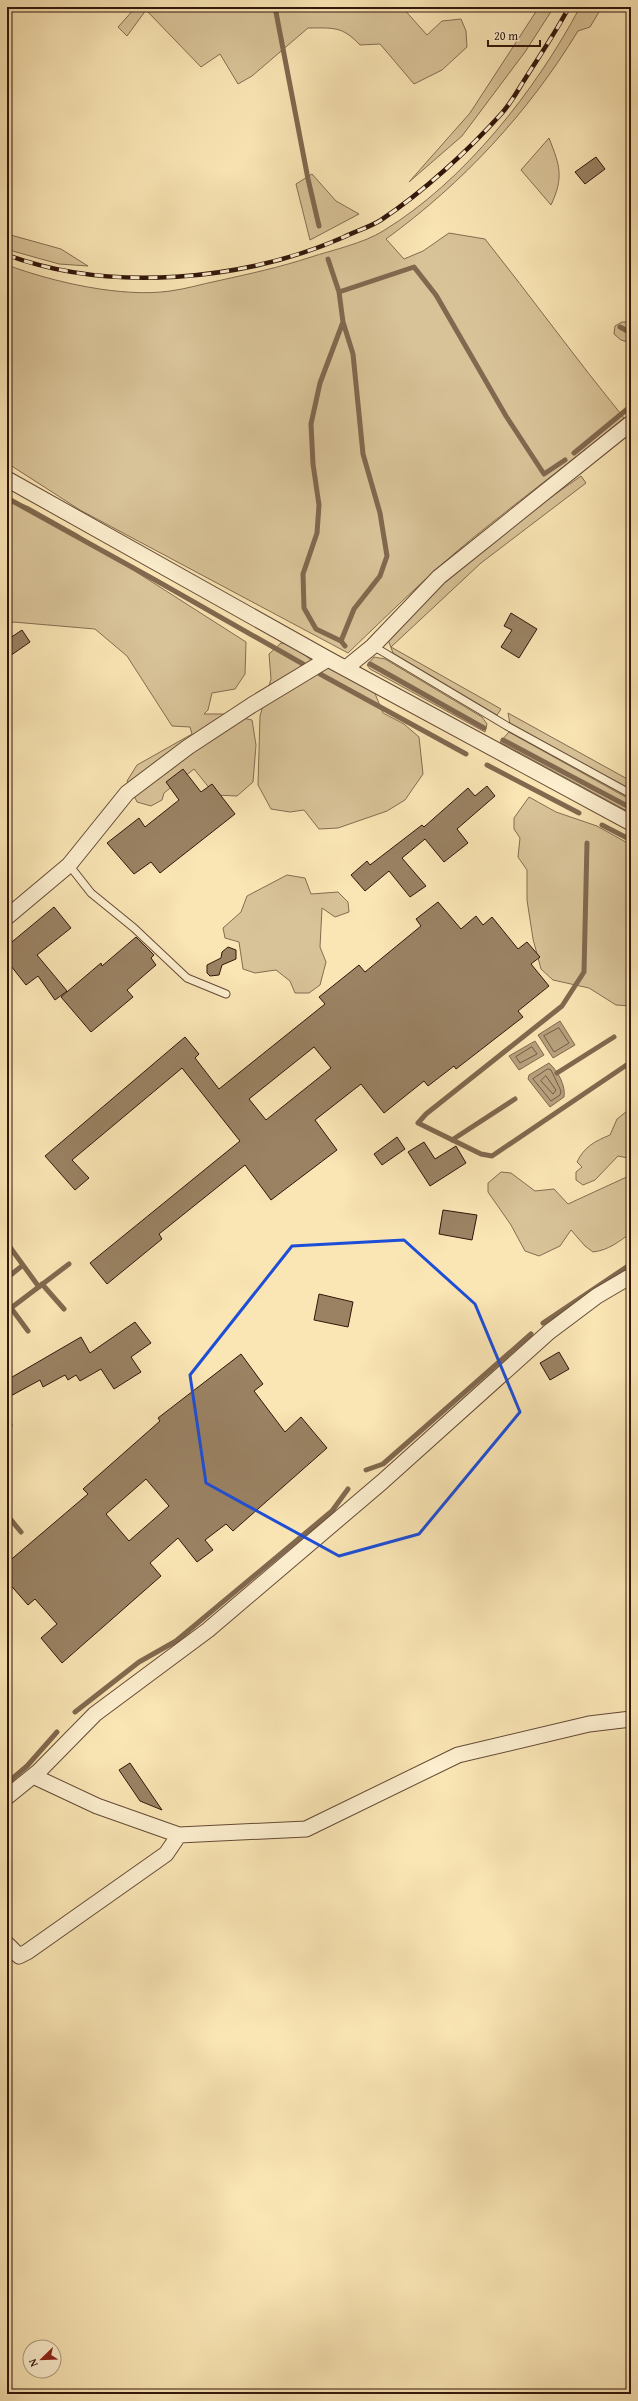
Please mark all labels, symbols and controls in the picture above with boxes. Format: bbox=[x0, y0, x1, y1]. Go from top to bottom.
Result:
scale bar bbox=[488, 22, 540, 48]
text: 20 m bbox=[494, 27, 518, 44]
north arrow bbox=[22, 2339, 62, 2379]
text: N bbox=[24, 2356, 42, 2369]

